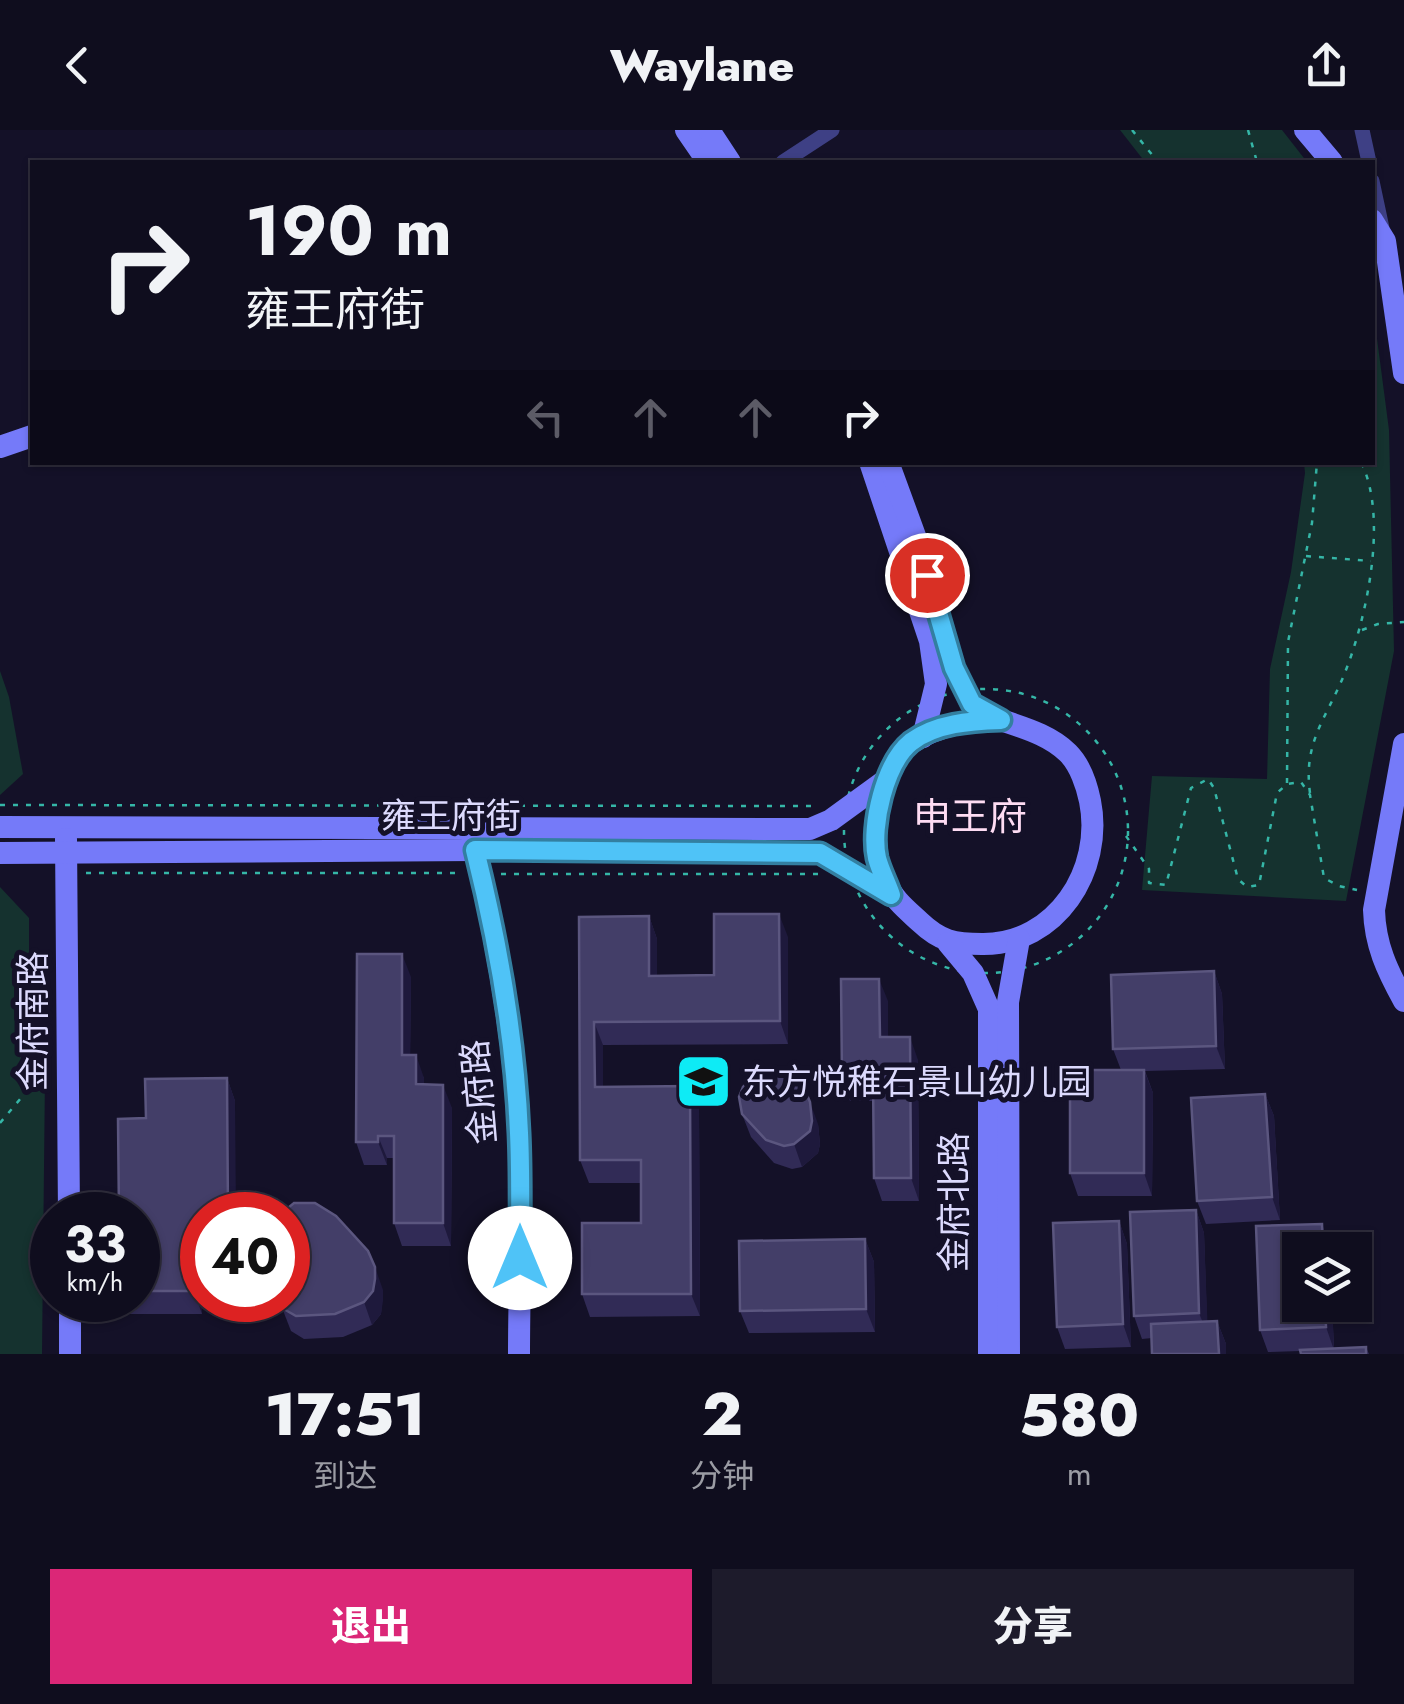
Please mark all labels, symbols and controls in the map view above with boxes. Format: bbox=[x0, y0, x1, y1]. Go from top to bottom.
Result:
text: Waylane bbox=[610, 33, 794, 98]
icon: back bbox=[50, 38, 105, 93]
icon: share bbox=[1299, 38, 1354, 93]
text: 190 m bbox=[245, 180, 452, 281]
icon: right bbox=[80, 200, 210, 330]
text: 雍王府街 bbox=[245, 277, 425, 342]
icon: left bbox=[518, 390, 573, 445]
icon: ahead bbox=[623, 390, 678, 445]
icon: ahead bbox=[728, 390, 783, 445]
icon: right bbox=[833, 390, 888, 445]
pin bbox=[885, 533, 970, 618]
icon: arrive bbox=[900, 548, 955, 603]
district label: 申王府 bbox=[913, 789, 1027, 844]
street label: 雍王府街 bbox=[381, 791, 521, 841]
street label: 金府南路 bbox=[8, 951, 58, 1091]
street label: 金府路 bbox=[450, 1038, 508, 1146]
school or university icon: 东方悦稚石景山幼儿园 bbox=[673, 1052, 733, 1112]
place label: 东方悦稚石景山幼儿园 bbox=[742, 1057, 1092, 1107]
street label: 金府北路 bbox=[929, 1132, 979, 1272]
speed limit sign: 40 bbox=[180, 1192, 310, 1322]
position arrow bbox=[468, 1206, 572, 1310]
text: 33 bbox=[64, 1208, 126, 1281]
map controls bbox=[1282, 1232, 1372, 1322]
button: layers bbox=[1282, 1232, 1372, 1322]
text: km/h bbox=[67, 1264, 123, 1300]
text: 17:51 bbox=[265, 1371, 425, 1458]
text: 2 bbox=[702, 1371, 743, 1458]
text: 580 bbox=[1019, 1372, 1139, 1459]
text: m bbox=[1067, 1451, 1092, 1497]
text: 到达 bbox=[313, 1453, 377, 1499]
text: 分钟 bbox=[690, 1453, 754, 1499]
button: 退出 bbox=[50, 1569, 692, 1684]
button: 分享 bbox=[712, 1569, 1354, 1684]

